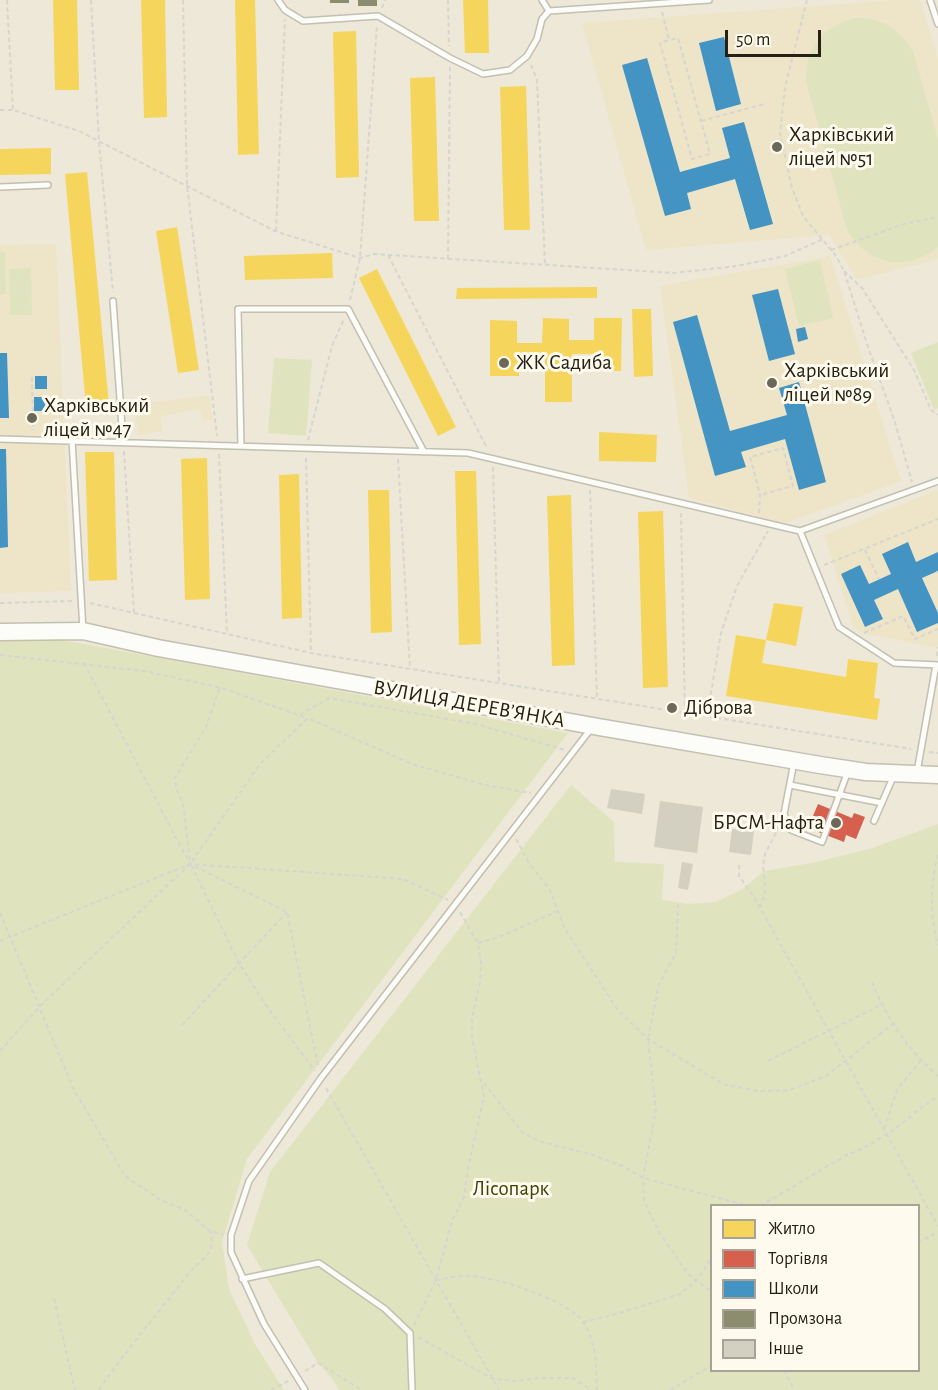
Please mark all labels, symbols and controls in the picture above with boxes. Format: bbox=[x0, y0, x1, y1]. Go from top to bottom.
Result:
scale bar bbox=[728, 18, 824, 56]
text: 50 m bbox=[736, 31, 770, 49]
place label: Харківський ліцей №51 bbox=[789, 122, 894, 172]
marker: Харківський ліцей №51 bbox=[770, 140, 784, 154]
place label: ЖК Садиба bbox=[516, 350, 612, 376]
marker: ЖК Садиба bbox=[497, 356, 511, 370]
place label: Харківський ліцей №89 bbox=[784, 358, 889, 408]
marker: Харківський ліцей №89 bbox=[765, 376, 779, 390]
place label: Харківський ліцей №47 bbox=[44, 393, 149, 443]
marker: Харківський ліцей №47 bbox=[25, 411, 39, 425]
street label: ВУЛИЦЯ ДЕРЕВ’ЯНКА bbox=[371, 675, 567, 733]
place label: Діброва bbox=[684, 695, 753, 721]
marker: Діброва bbox=[665, 701, 679, 715]
place label: БРСМ-Нафта bbox=[713, 810, 824, 836]
marker: БРСМ-Нафта bbox=[829, 816, 843, 830]
park label: Лісопарк bbox=[473, 1176, 549, 1202]
legend bbox=[710, 1204, 920, 1372]
text: Житло bbox=[768, 1220, 815, 1238]
text: Торгівля bbox=[768, 1250, 828, 1268]
text: Школи bbox=[768, 1280, 819, 1298]
text: Промзона bbox=[768, 1310, 842, 1328]
text: Інше bbox=[768, 1340, 804, 1358]

